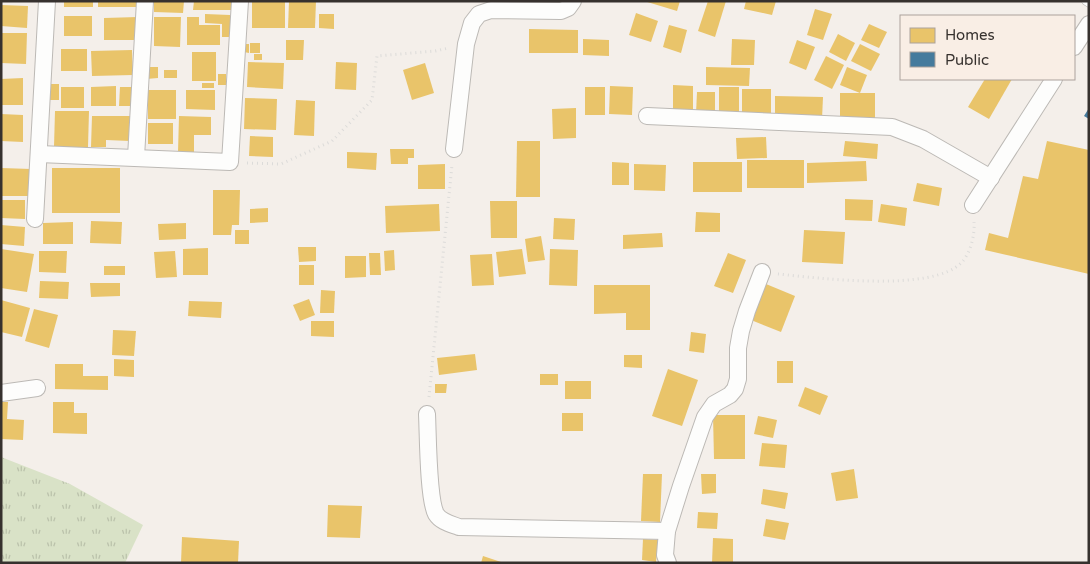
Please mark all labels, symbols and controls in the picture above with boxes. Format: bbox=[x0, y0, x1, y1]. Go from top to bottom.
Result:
legend bbox=[900, 15, 1075, 80]
text: Homes bbox=[945, 26, 995, 44]
text: Public bbox=[945, 51, 989, 69]

